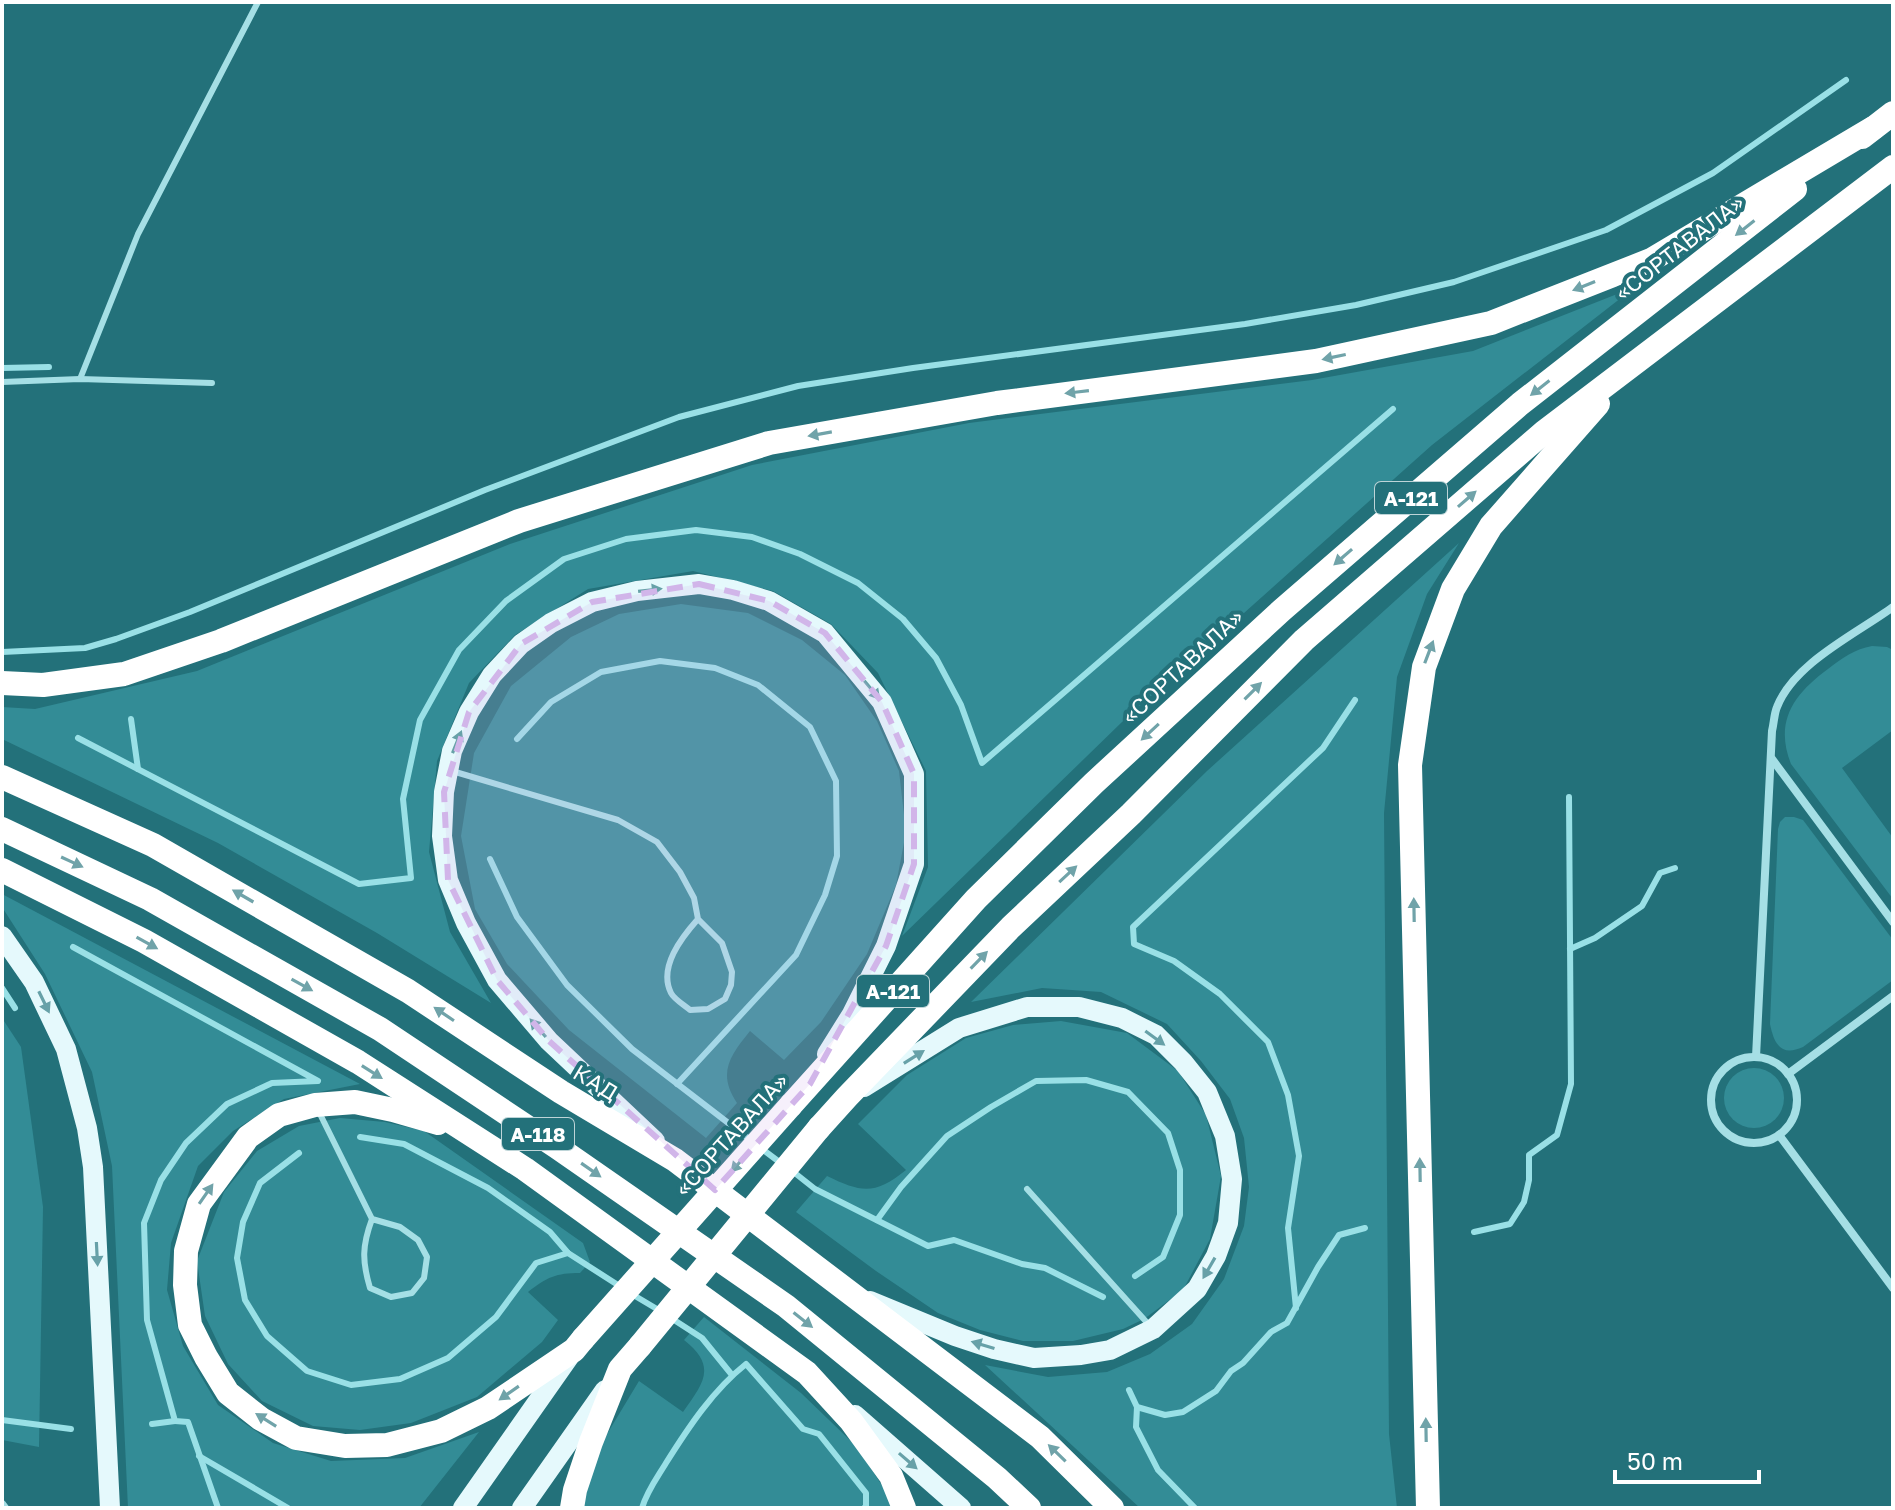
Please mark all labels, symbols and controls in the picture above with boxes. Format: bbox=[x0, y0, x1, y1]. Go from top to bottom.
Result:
street label: «СОРТАВАЛА» bbox=[1609, 188, 1749, 306]
one-way arrow bbox=[1735, 219, 1755, 236]
one-way arrow bbox=[1572, 280, 1596, 293]
one-way arrow bbox=[1322, 351, 1347, 364]
one-way arrow bbox=[1530, 379, 1550, 396]
one-way arrow bbox=[1064, 386, 1089, 399]
one-way arrow bbox=[808, 429, 833, 441]
road number: А-121 bbox=[1375, 482, 1447, 514]
one-way arrow bbox=[1457, 491, 1477, 508]
one-way arrow bbox=[1333, 548, 1352, 566]
one-way arrow bbox=[638, 583, 663, 596]
street label: «СОРТАВАЛА» bbox=[1116, 603, 1248, 729]
one-way arrow bbox=[1423, 640, 1436, 664]
one-way arrow bbox=[863, 680, 880, 700]
one-way arrow bbox=[1243, 682, 1262, 701]
one-way arrow bbox=[1140, 722, 1159, 740]
one-way arrow bbox=[451, 729, 464, 753]
one-way arrow bbox=[61, 855, 84, 869]
one-way arrow bbox=[1058, 865, 1077, 883]
one-way arrow bbox=[232, 889, 254, 903]
one-way arrow bbox=[1407, 897, 1420, 922]
one-way arrow bbox=[135, 936, 158, 949]
one-way arrow bbox=[969, 951, 987, 970]
road number: А-121 bbox=[857, 975, 929, 1007]
one-way arrow bbox=[290, 978, 313, 991]
one-way arrow bbox=[37, 991, 50, 1014]
one-way arrow bbox=[433, 1007, 454, 1022]
one-way arrow bbox=[530, 1019, 548, 1038]
one-way arrow bbox=[1145, 1029, 1165, 1045]
one-way arrow bbox=[903, 1051, 925, 1065]
street label: КАД bbox=[569, 1058, 623, 1106]
one-way arrow bbox=[361, 1064, 383, 1078]
street label: «СОРТАВАЛА» bbox=[669, 1067, 793, 1201]
road number: А-118 bbox=[502, 1118, 574, 1150]
one-way arrow bbox=[731, 1153, 748, 1173]
one-way arrow bbox=[1414, 1157, 1426, 1182]
one-way arrow bbox=[581, 1162, 602, 1177]
one-way arrow bbox=[198, 1184, 213, 1205]
one-way arrow bbox=[91, 1242, 104, 1267]
one-way arrow bbox=[1202, 1257, 1216, 1279]
one-way arrow bbox=[793, 1311, 813, 1328]
one-way arrow bbox=[971, 1338, 995, 1351]
one-way arrow bbox=[498, 1385, 519, 1400]
one-way arrow bbox=[255, 1414, 277, 1428]
one-way arrow bbox=[1420, 1417, 1432, 1442]
scale bar bbox=[1615, 1434, 1759, 1484]
one-way arrow bbox=[1048, 1445, 1067, 1463]
text: 50 m bbox=[1627, 1446, 1683, 1475]
one-way arrow bbox=[898, 1452, 917, 1470]

